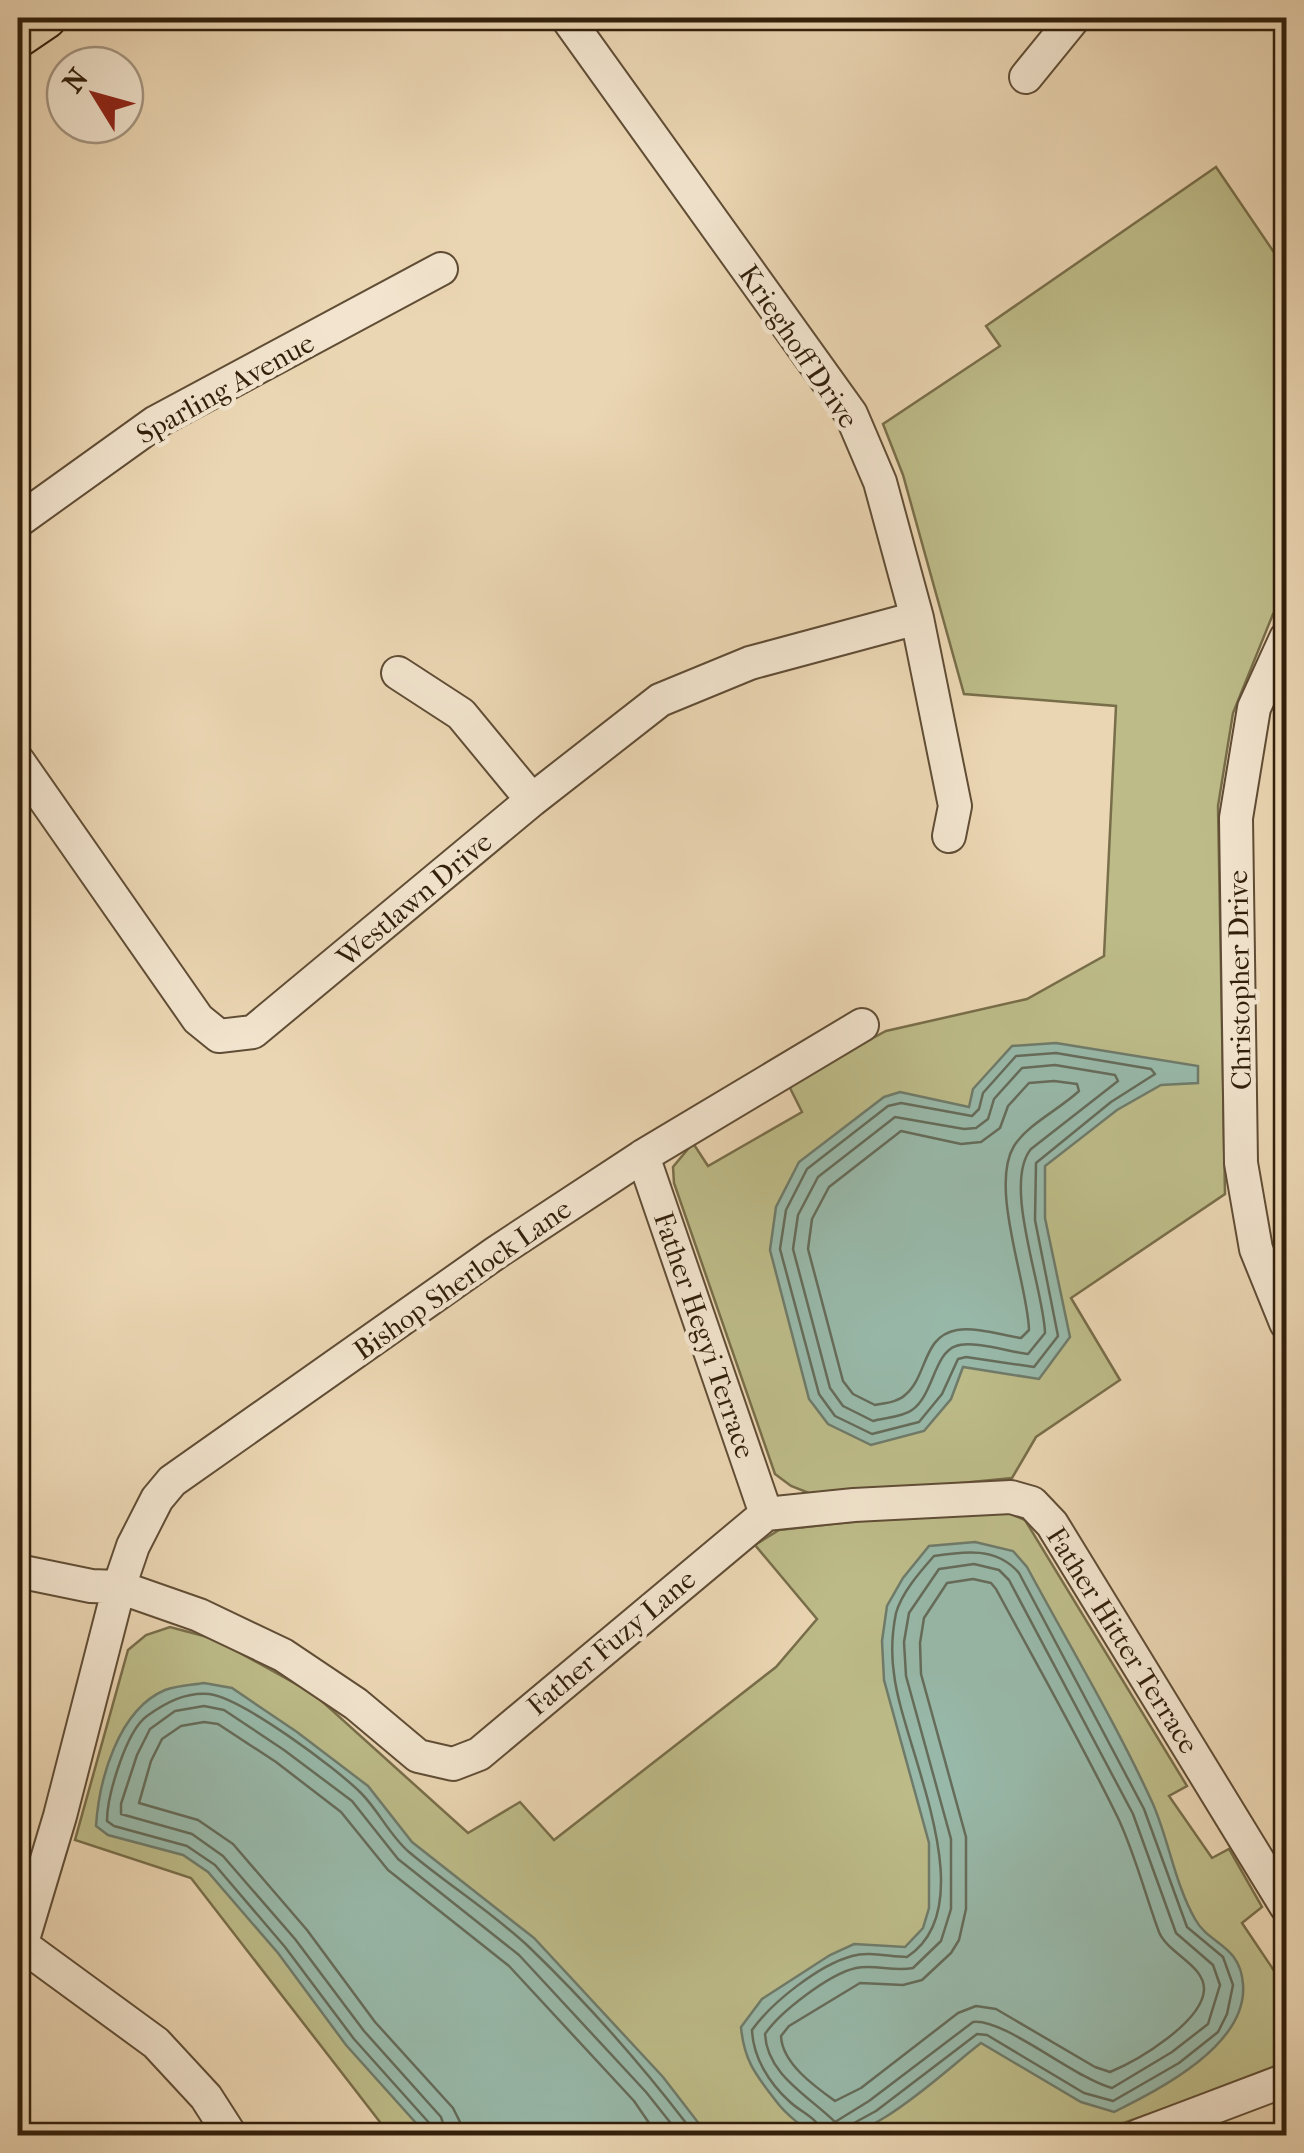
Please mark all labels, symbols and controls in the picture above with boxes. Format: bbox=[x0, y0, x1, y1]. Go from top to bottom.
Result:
north arrow bbox=[45, 45, 145, 145]
text: N bbox=[56, 61, 95, 99]
street label: Krieghoff Drive bbox=[732, 258, 865, 434]
street label: Sparling Avenue bbox=[131, 326, 320, 451]
street label: Westlawn Drive bbox=[330, 825, 498, 974]
street label: Christopher Drive bbox=[1221, 870, 1258, 1090]
street label: Bishop Sherlock Lane bbox=[347, 1192, 577, 1367]
street label: Father Hegyi Terrace bbox=[647, 1208, 762, 1463]
street label: Father Hitter Terrace bbox=[1040, 1521, 1206, 1760]
street label: Father Fuzy Lane bbox=[521, 1562, 702, 1722]

